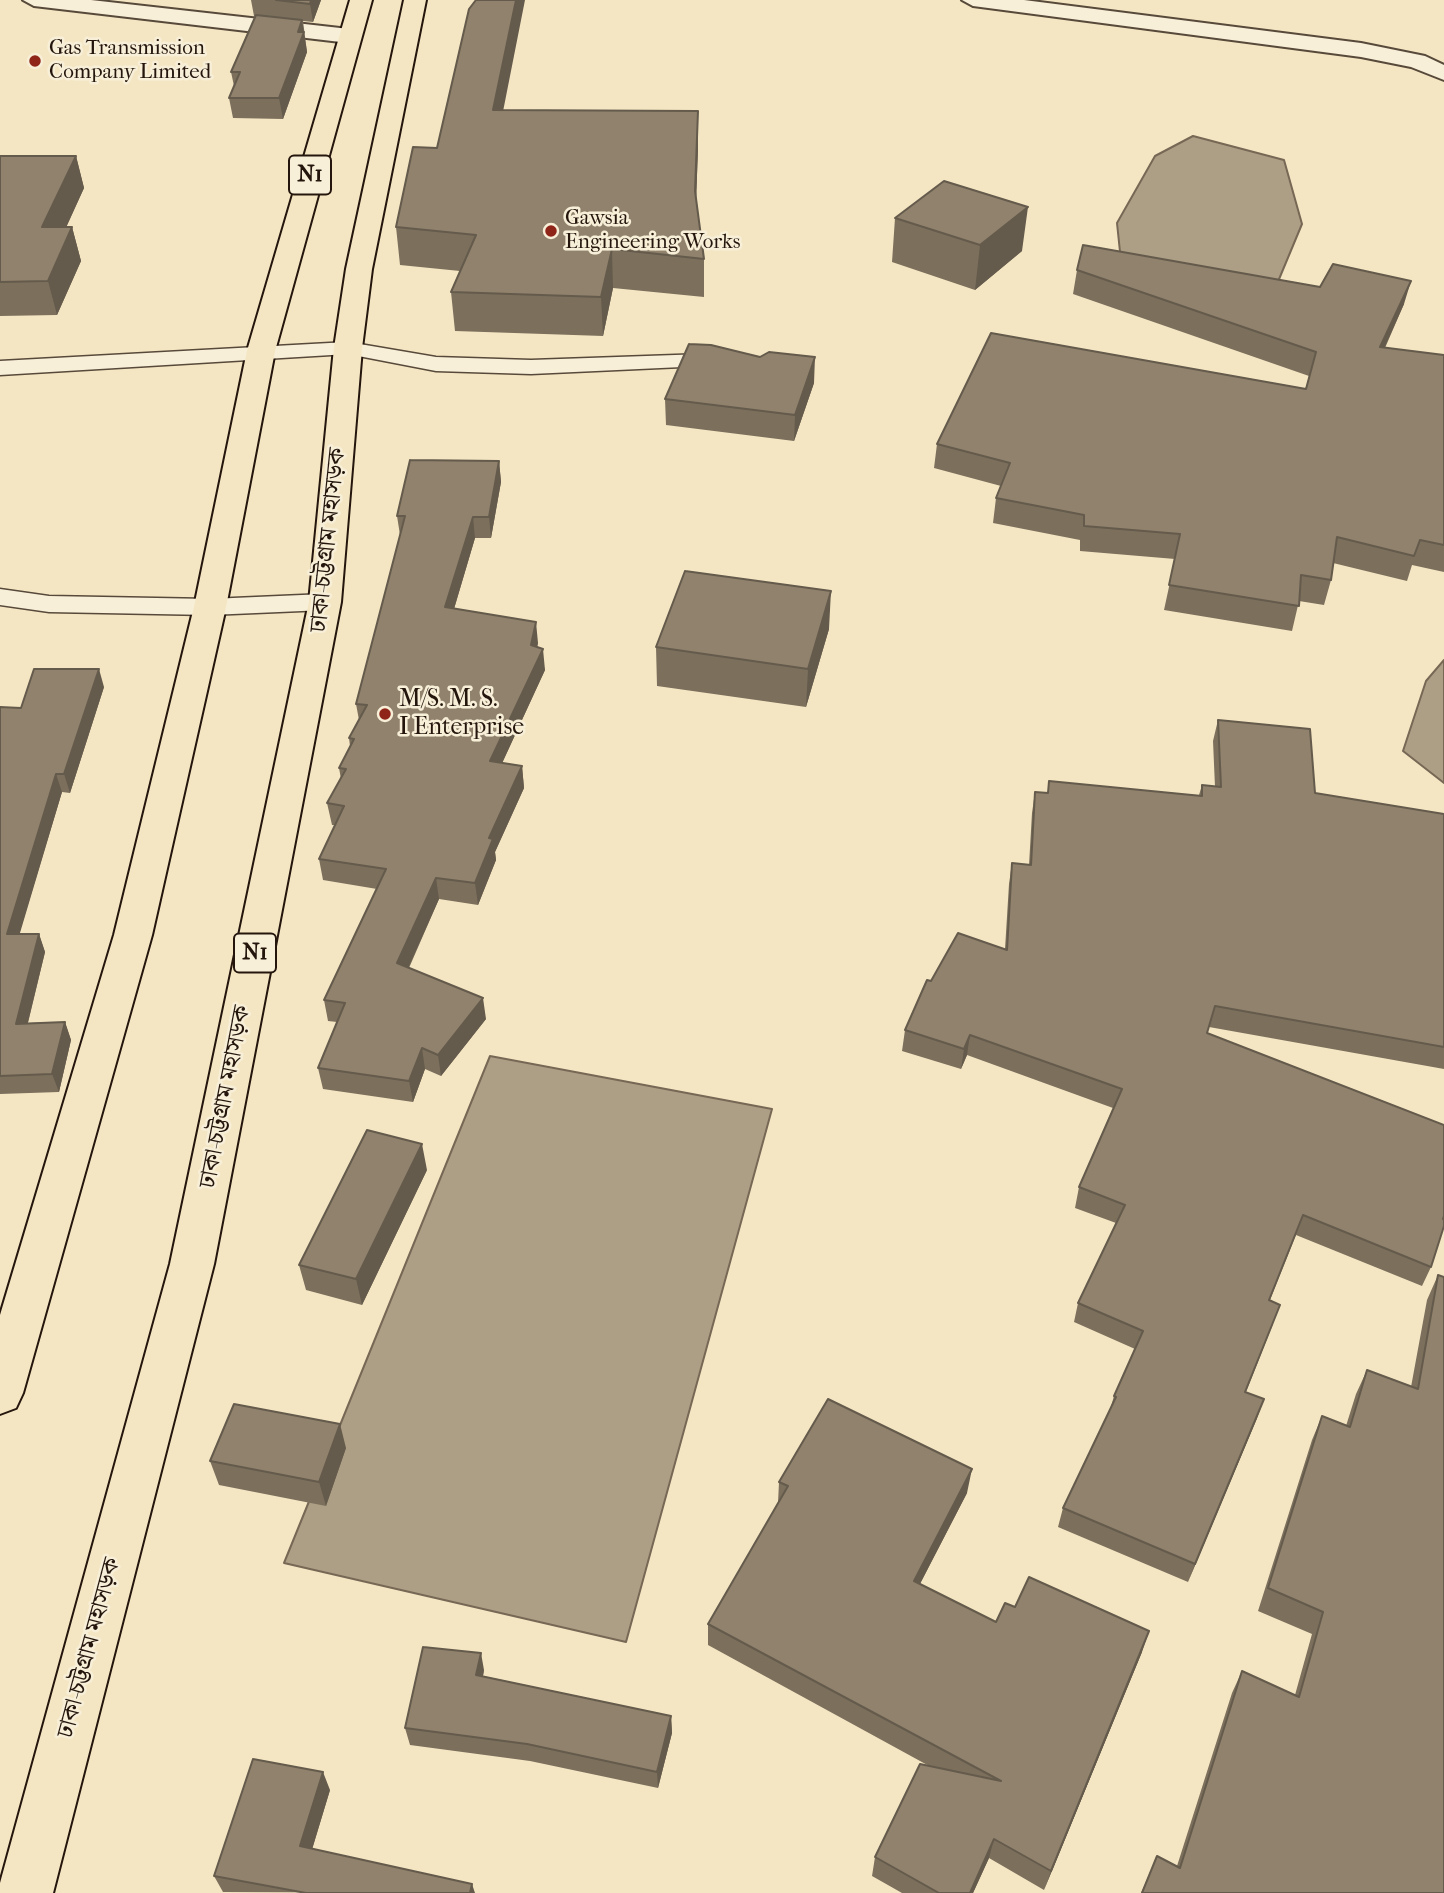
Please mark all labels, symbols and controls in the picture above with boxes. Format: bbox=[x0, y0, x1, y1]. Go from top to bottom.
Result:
place label: Gas Transmission Company Limited bbox=[49, 36, 211, 86]
marker: Gas Transmission Company Limited bbox=[27, 53, 43, 69]
road number: N1 bbox=[289, 156, 331, 194]
place label: Gawsia Engineering Works bbox=[565, 206, 740, 256]
marker: Gawsia Engineering Works bbox=[543, 223, 559, 239]
street label: ঢাকা-চট্টগ্রাম মহাসড়ক bbox=[305, 446, 353, 634]
place label: M/S. M. S. I Enterprise bbox=[399, 686, 524, 742]
marker: M/S. M. S. I Enterprise bbox=[377, 706, 393, 722]
road number: N1 bbox=[234, 934, 276, 972]
street label: ঢাকা-চট্টগ্রাম মহাসড়ক bbox=[194, 1003, 258, 1191]
street label: ঢাকা-চট্টগ্রাম মহাসড়ক bbox=[52, 1555, 128, 1741]

